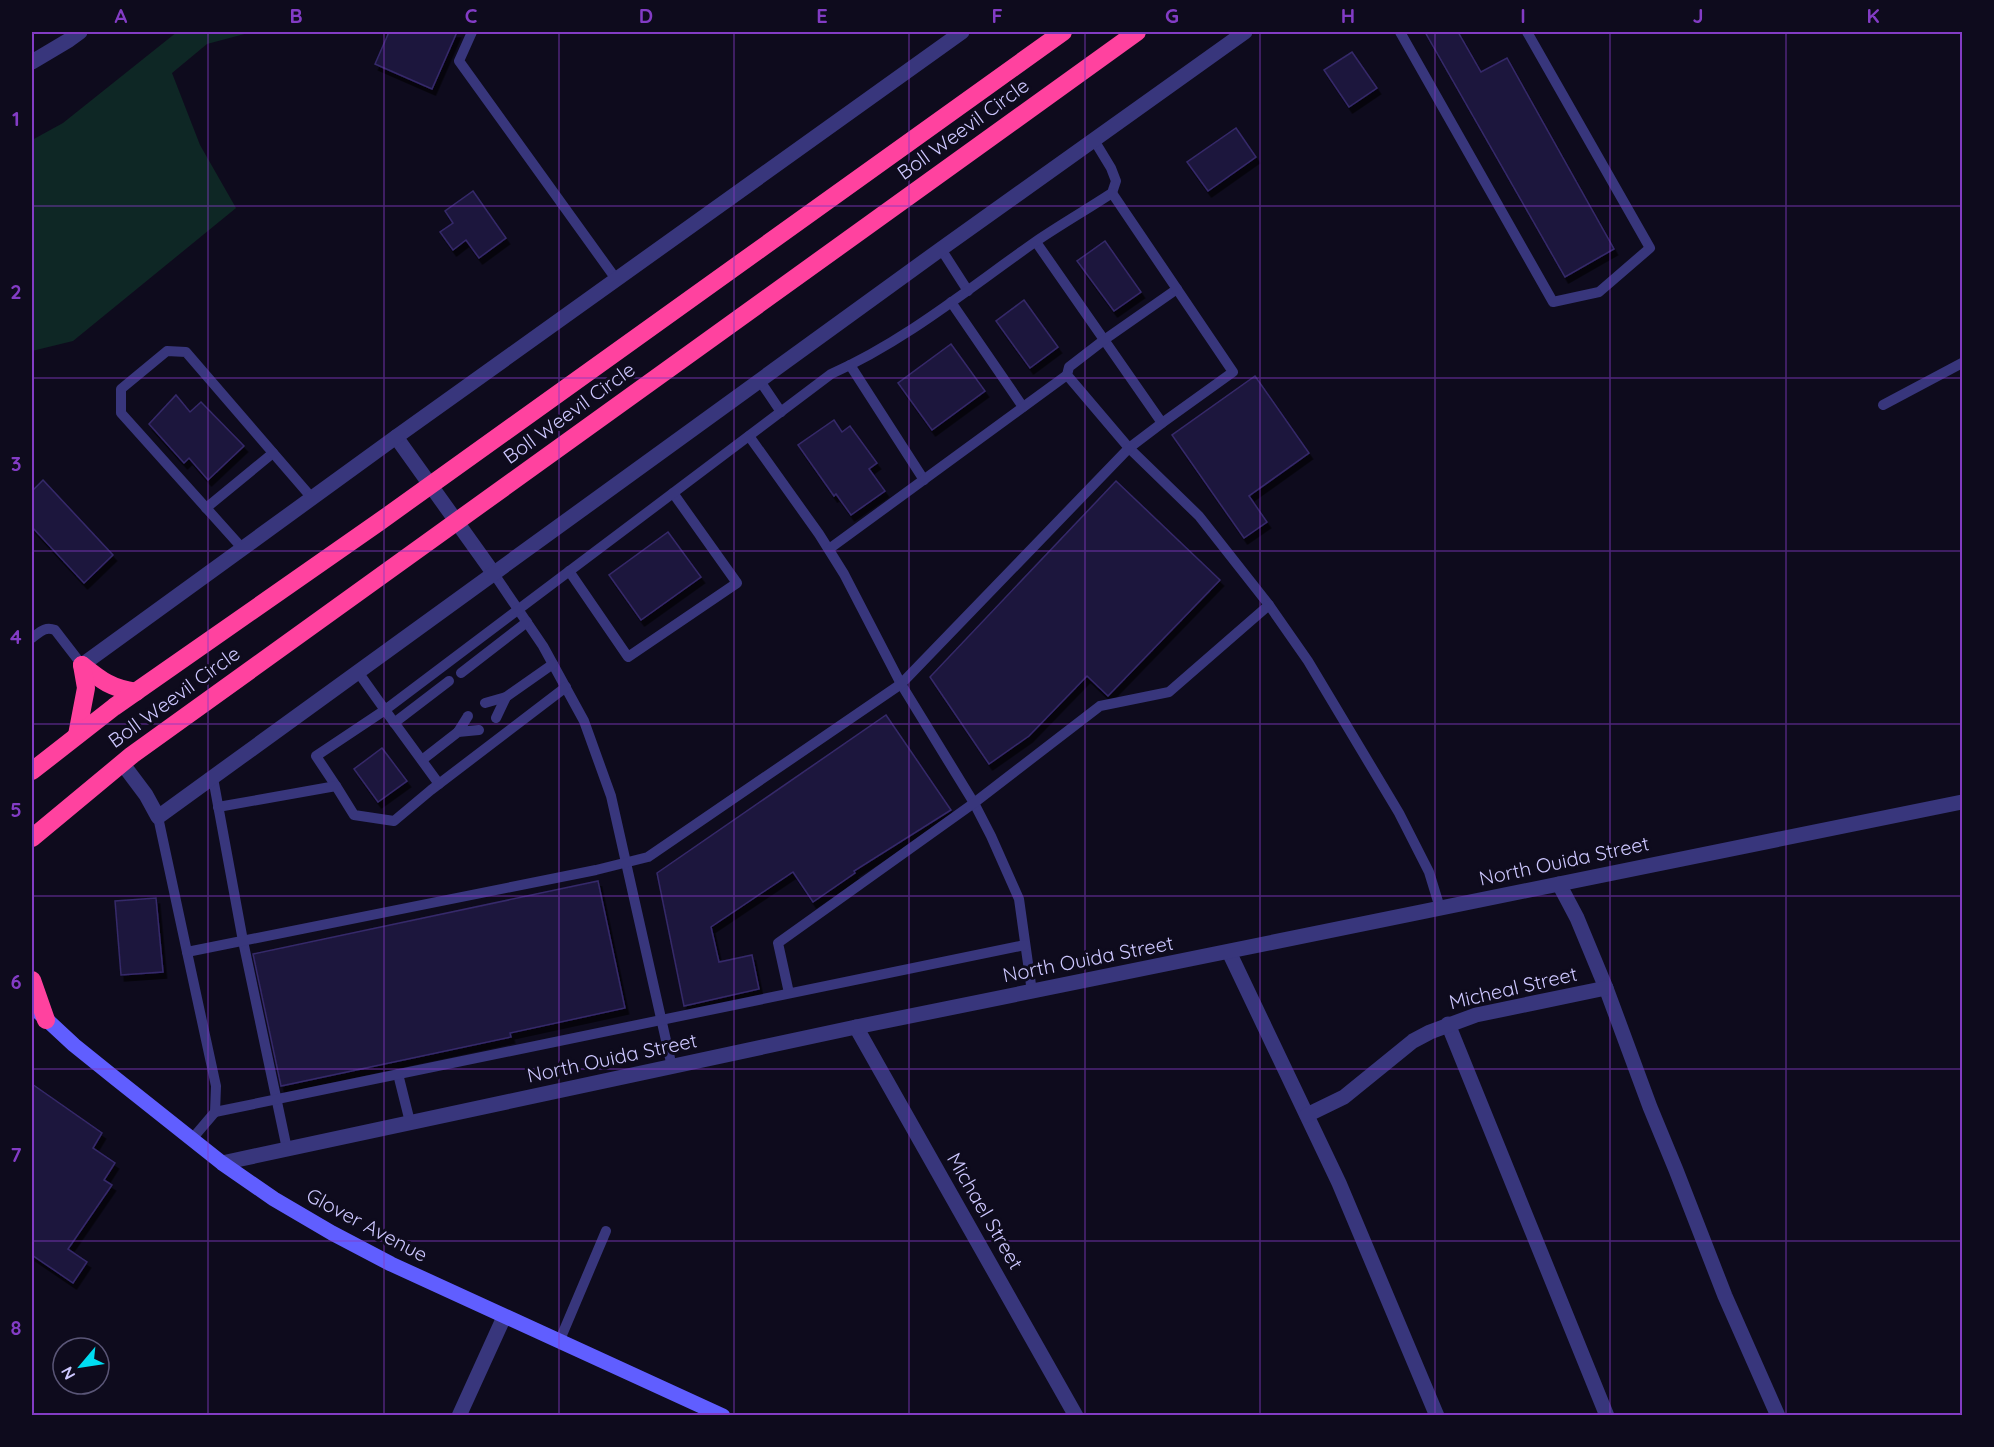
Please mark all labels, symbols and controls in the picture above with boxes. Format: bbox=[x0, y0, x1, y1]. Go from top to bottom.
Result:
text: A bbox=[115, 3, 128, 28]
text: B bbox=[289, 3, 303, 28]
text: C bbox=[465, 3, 478, 28]
text: D bbox=[639, 3, 653, 28]
text: E bbox=[816, 3, 828, 28]
text: F bbox=[991, 3, 1003, 28]
text: G bbox=[1165, 3, 1179, 28]
text: H bbox=[1341, 3, 1355, 28]
text: I bbox=[1520, 3, 1526, 28]
text: J bbox=[1692, 3, 1704, 28]
text: K bbox=[1866, 3, 1880, 28]
street label: Boll Weevil Circle bbox=[892, 72, 1033, 185]
text: 1 bbox=[12, 106, 20, 131]
text: 2 bbox=[10, 279, 22, 304]
street label: Boll Weevil Circle bbox=[498, 356, 639, 469]
text: 3 bbox=[11, 451, 21, 476]
text: 4 bbox=[10, 624, 22, 649]
street label: Boll Weevil Circle bbox=[103, 640, 244, 753]
text: 5 bbox=[10, 797, 22, 822]
street label: North Ouida Street bbox=[1477, 830, 1651, 891]
street label: North Ouida Street bbox=[1000, 930, 1176, 987]
street label: Micheal Street bbox=[1446, 961, 1580, 1014]
text: 6 bbox=[10, 969, 22, 994]
street label: North Ouida Street bbox=[525, 1027, 699, 1088]
text: 7 bbox=[11, 1142, 22, 1167]
street label: Michael Street bbox=[942, 1148, 1029, 1274]
street label: Glover Avenue bbox=[302, 1182, 432, 1267]
text: 8 bbox=[11, 1315, 22, 1340]
north arrow bbox=[51, 1336, 111, 1396]
text: N bbox=[56, 1363, 79, 1383]

